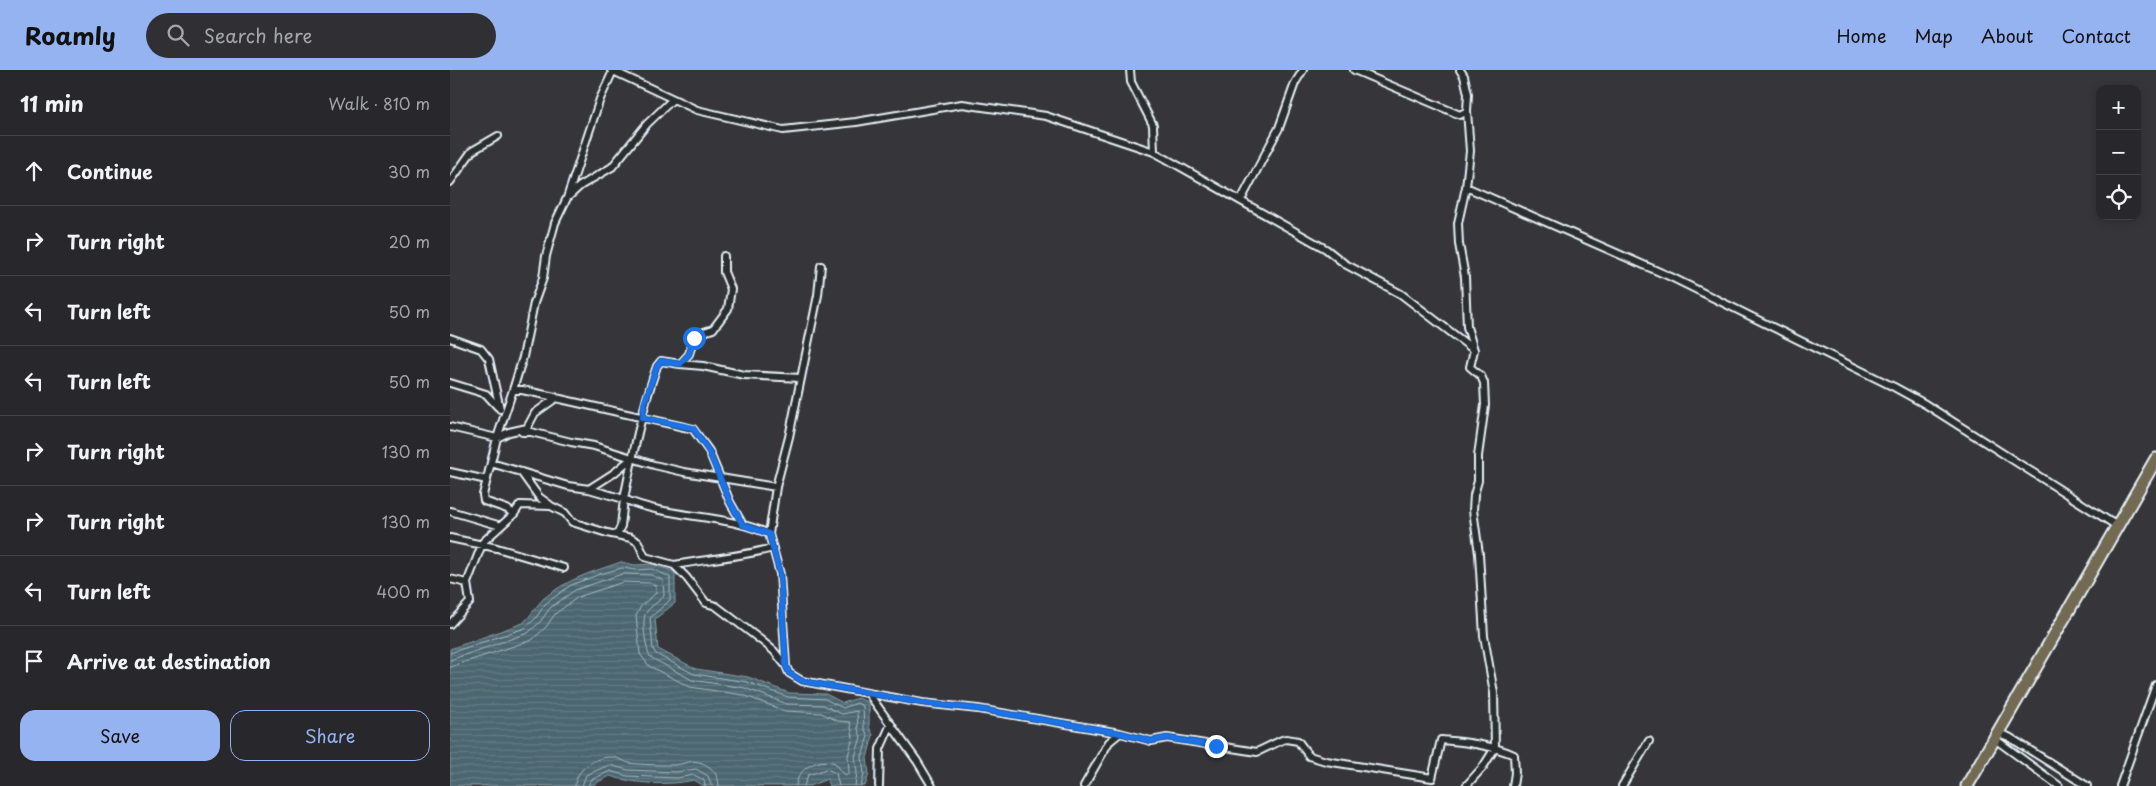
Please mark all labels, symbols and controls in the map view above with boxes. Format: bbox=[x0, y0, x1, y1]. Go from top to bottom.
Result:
search box bbox=[146, 13, 496, 58]
text: Roamly bbox=[25, 17, 116, 53]
icon: search bbox=[164, 21, 192, 49]
text: Search here bbox=[204, 21, 312, 49]
text: Home bbox=[1836, 22, 1886, 49]
text: Map bbox=[1914, 22, 1953, 49]
text: About bbox=[1981, 22, 2033, 49]
text: Contact bbox=[2061, 22, 2131, 49]
map controls bbox=[2096, 85, 2141, 220]
button: + bbox=[2096, 85, 2141, 130]
text: 11 min bbox=[20, 87, 84, 119]
text: Walk · 810 m bbox=[329, 91, 430, 115]
button: − bbox=[2096, 130, 2141, 175]
icon: ahead bbox=[20, 157, 48, 185]
text: Continue bbox=[67, 157, 153, 185]
text: 30 m bbox=[388, 159, 430, 183]
button: locate bbox=[2096, 175, 2141, 220]
icon: right bbox=[20, 227, 48, 255]
text: Turn right bbox=[67, 227, 165, 255]
text: 20 m bbox=[389, 229, 430, 253]
icon: left bbox=[20, 297, 48, 325]
text: Turn left bbox=[67, 297, 151, 325]
text: 50 m bbox=[389, 299, 430, 323]
route start bbox=[683, 327, 706, 350]
icon: left bbox=[20, 367, 48, 395]
text: Turn left bbox=[67, 367, 151, 395]
text: 50 m bbox=[389, 369, 430, 393]
icon: right bbox=[20, 437, 48, 465]
text: Turn right bbox=[67, 437, 165, 465]
text: 130 m bbox=[382, 439, 430, 463]
icon: right bbox=[20, 507, 48, 535]
text: Turn right bbox=[67, 507, 165, 535]
text: 130 m bbox=[382, 509, 430, 533]
icon: left bbox=[20, 577, 48, 605]
text: Turn left bbox=[67, 577, 151, 605]
text: 400 m bbox=[377, 579, 430, 603]
icon: arrive bbox=[20, 647, 48, 675]
text: Arrive at destination bbox=[67, 647, 271, 675]
button: Save bbox=[20, 710, 220, 761]
button: Share bbox=[230, 710, 430, 761]
route end bbox=[1205, 735, 1228, 758]

